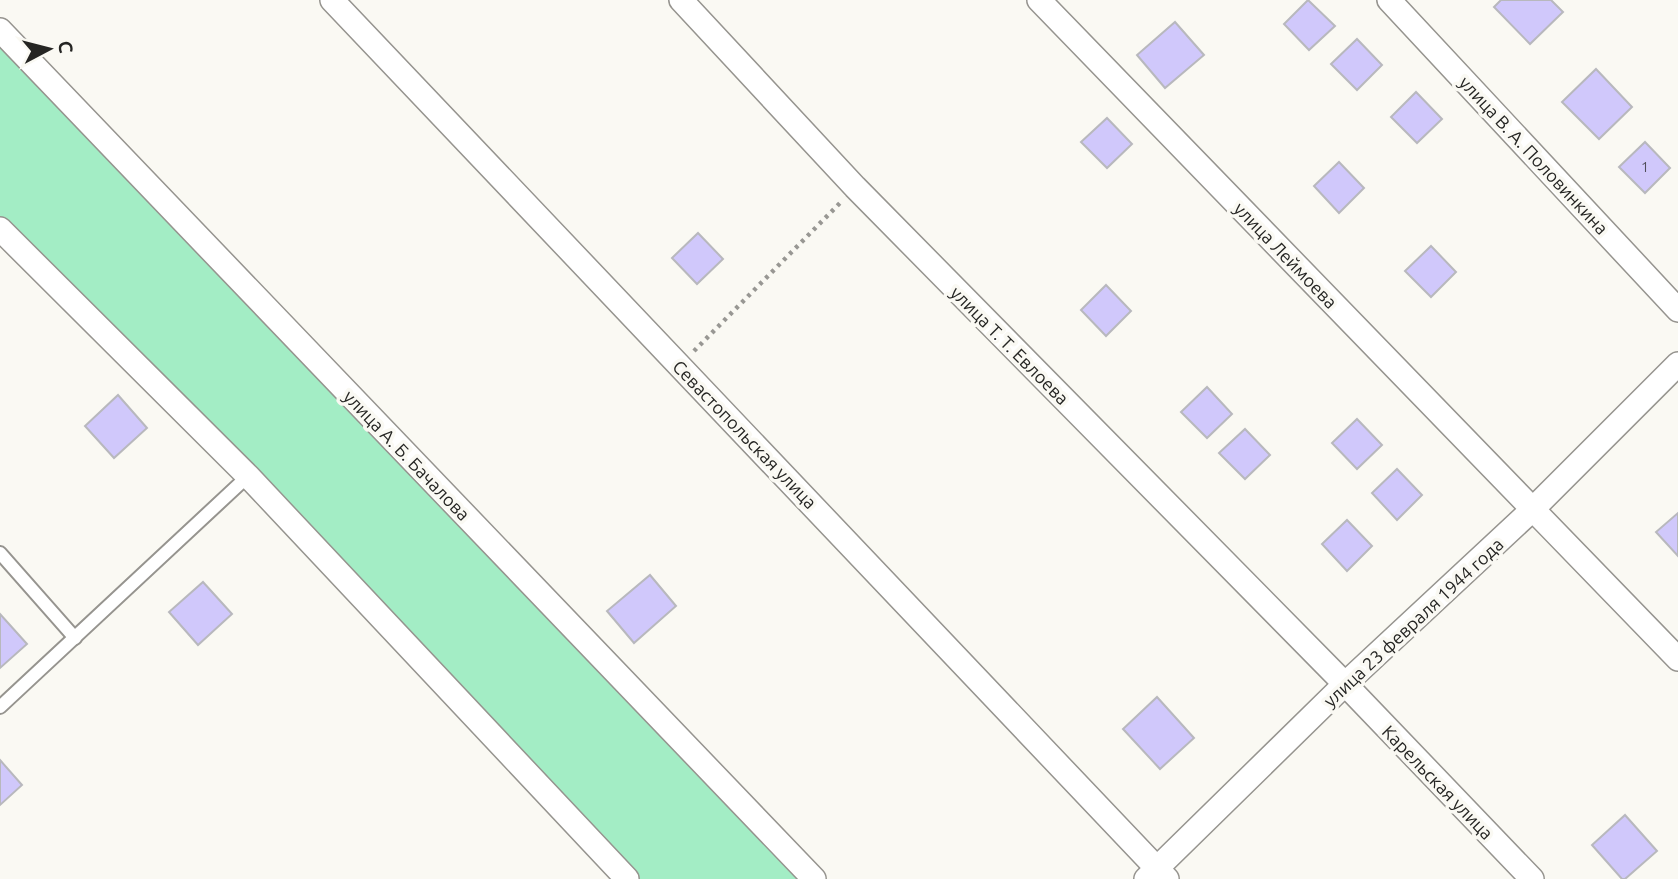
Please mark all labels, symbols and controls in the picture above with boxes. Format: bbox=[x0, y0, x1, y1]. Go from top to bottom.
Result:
north arrow bbox=[14, 14, 84, 84]
text: С bbox=[54, 40, 78, 54]
street label: улица В. А. Половинкина bbox=[1456, 72, 1612, 238]
house number: 1 bbox=[1641, 159, 1649, 175]
street label: улица Леймоева bbox=[1230, 198, 1342, 312]
street label: улица Т. Т. Евлоева bbox=[947, 282, 1073, 408]
street label: Севастопольская улица bbox=[669, 356, 821, 512]
street label: улица А. Б. Бачалова bbox=[340, 386, 474, 524]
street label: улица 23 февраля 1944 года bbox=[1319, 534, 1507, 710]
street label: Карельская улица bbox=[1379, 721, 1497, 843]

